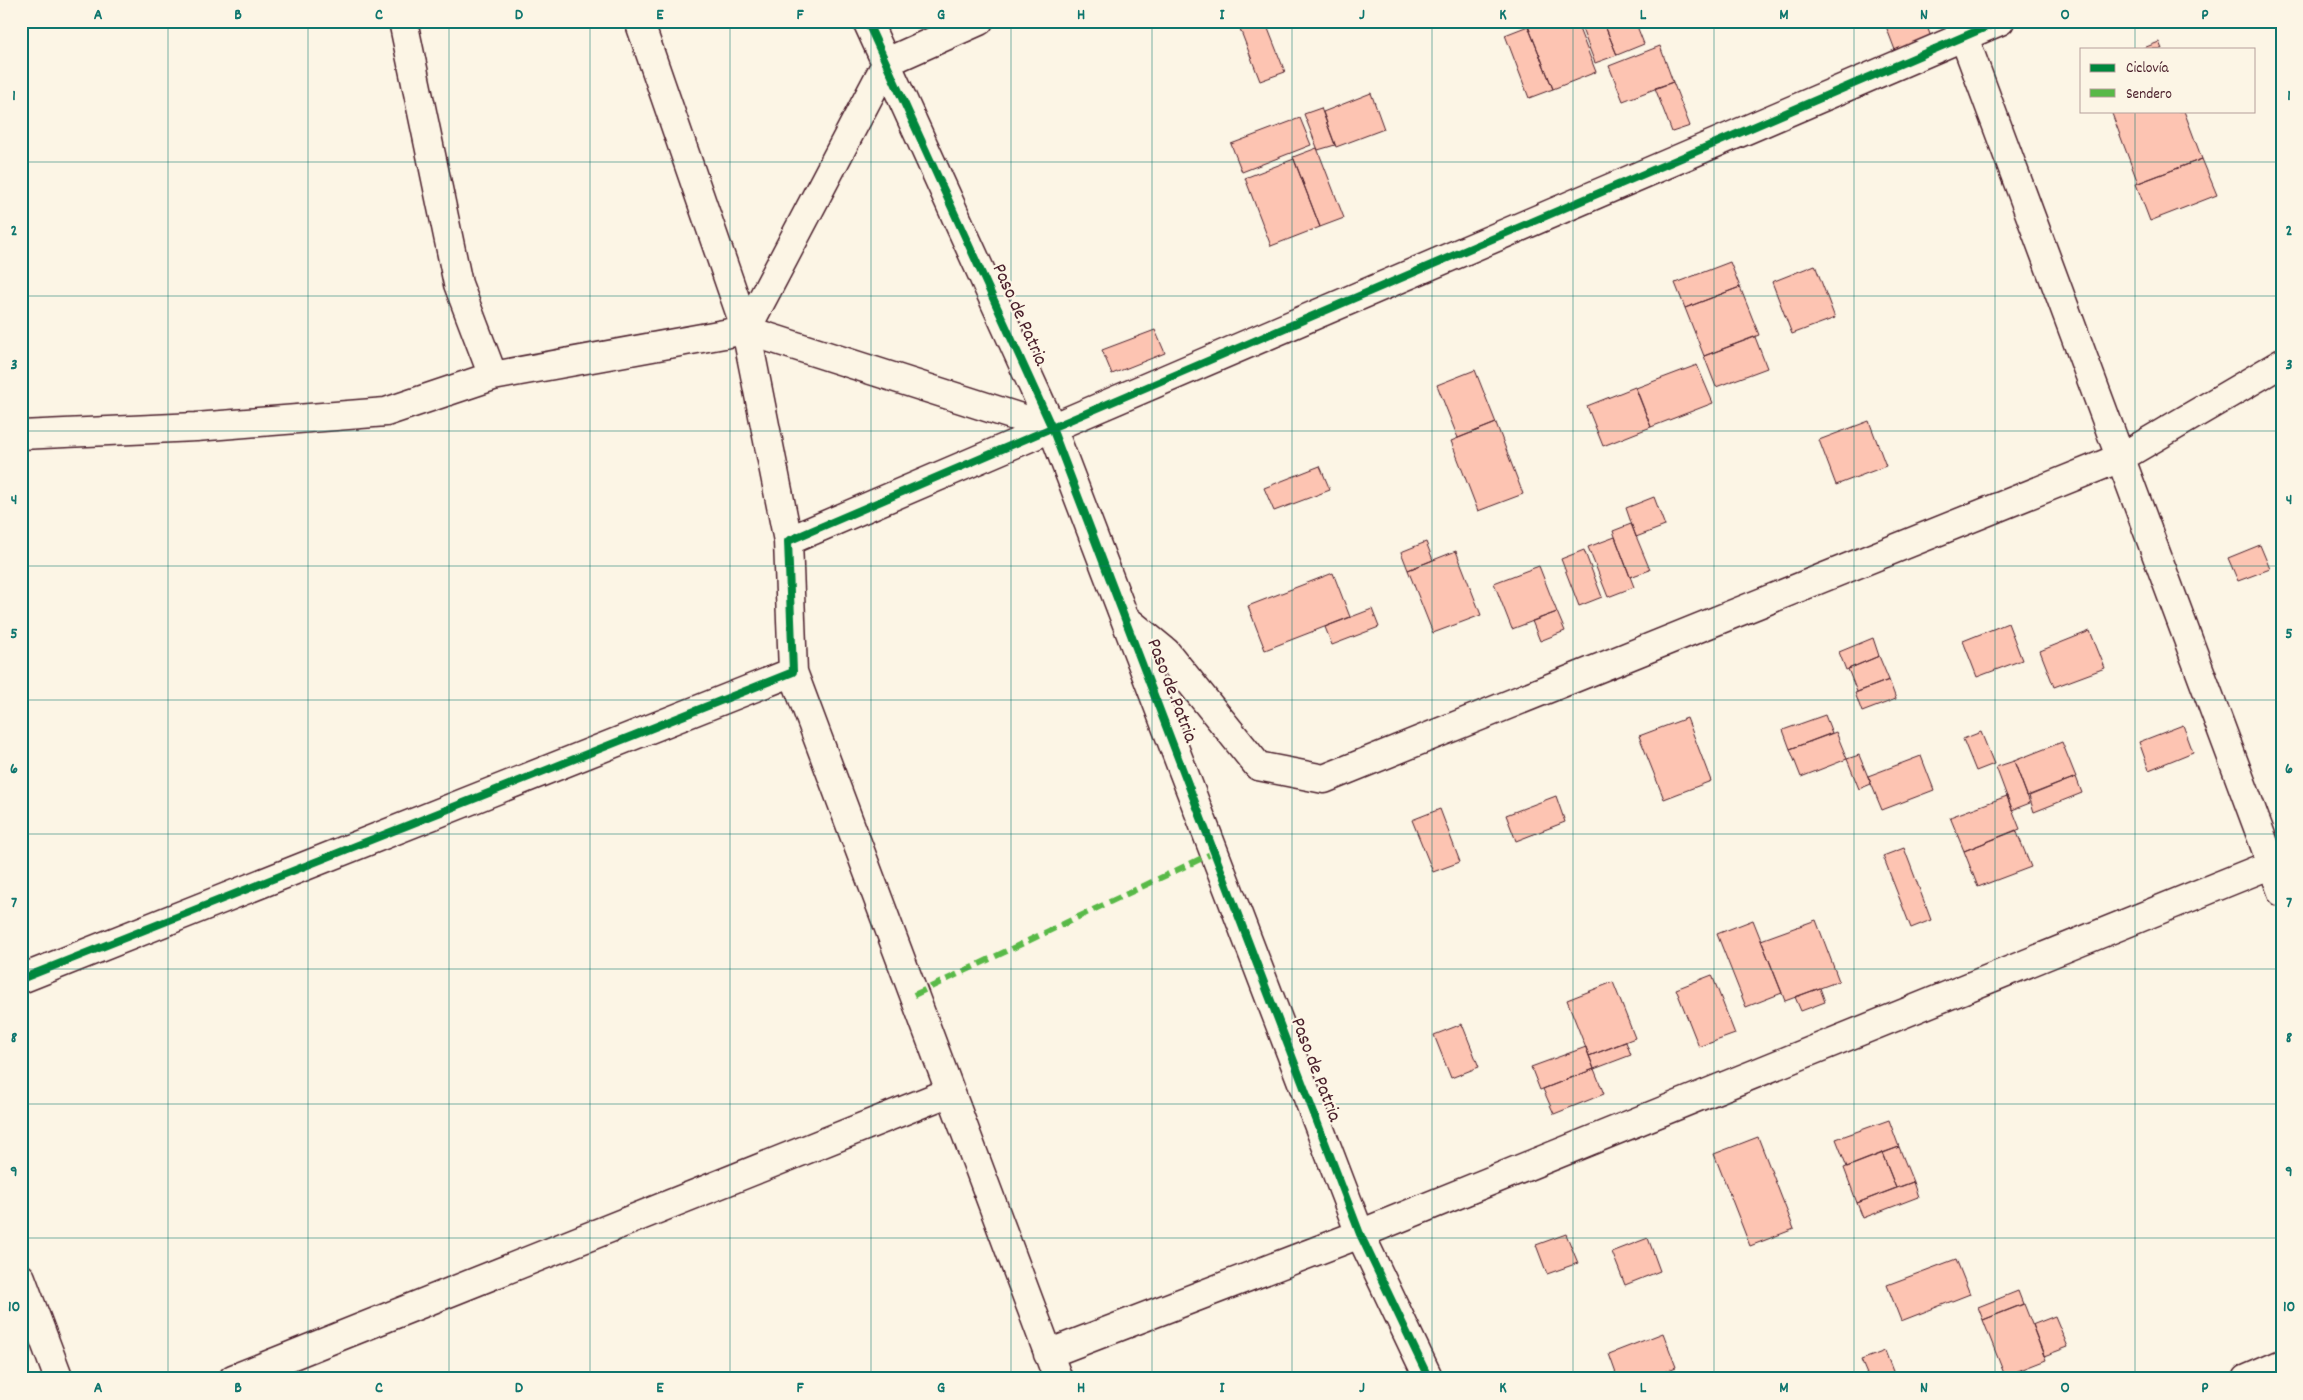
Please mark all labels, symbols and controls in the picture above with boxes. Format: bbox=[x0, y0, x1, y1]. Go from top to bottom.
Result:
text: A bbox=[94, 4, 103, 27]
text: B bbox=[234, 4, 242, 27]
text: C bbox=[375, 4, 383, 27]
text: D bbox=[515, 4, 524, 27]
text: E bbox=[656, 4, 664, 27]
text: F bbox=[796, 4, 804, 27]
text: G bbox=[937, 4, 945, 27]
text: H bbox=[1077, 4, 1085, 27]
text: I bbox=[1220, 4, 1226, 27]
text: J bbox=[1359, 4, 1365, 27]
text: K bbox=[1499, 4, 1507, 27]
text: L bbox=[1640, 4, 1647, 27]
text: M bbox=[1779, 4, 1789, 27]
text: N bbox=[1920, 4, 1928, 27]
text: O bbox=[2060, 4, 2070, 27]
text: P bbox=[2201, 4, 2209, 27]
legend bbox=[2080, 48, 2256, 112]
text: Ciclovía bbox=[2126, 58, 2169, 80]
text: Sendero bbox=[2126, 84, 2172, 106]
text: 1 bbox=[12, 85, 16, 108]
text: 1 bbox=[2287, 85, 2291, 108]
text: 2 bbox=[11, 220, 18, 243]
text: 2 bbox=[2286, 220, 2293, 243]
street label: Paso de Patria bbox=[984, 259, 1054, 371]
text: 3 bbox=[10, 354, 18, 377]
text: 3 bbox=[2285, 354, 2293, 377]
text: 4 bbox=[11, 489, 17, 512]
text: 4 bbox=[2286, 489, 2292, 512]
text: 5 bbox=[10, 623, 18, 646]
text: 5 bbox=[2285, 623, 2293, 646]
street label: Paso de Patria bbox=[1138, 635, 1204, 748]
text: 6 bbox=[10, 758, 18, 781]
text: 6 bbox=[2285, 758, 2293, 781]
text: 7 bbox=[11, 892, 17, 915]
text: 7 bbox=[2286, 892, 2292, 915]
street label: Paso de Patria bbox=[1282, 1014, 1348, 1127]
text: 8 bbox=[11, 1027, 18, 1050]
text: 8 bbox=[2286, 1027, 2293, 1050]
text: 9 bbox=[10, 1161, 18, 1184]
text: 9 bbox=[2285, 1161, 2293, 1184]
text: 10 bbox=[8, 1296, 20, 1319]
text: 10 bbox=[2283, 1296, 2295, 1319]
text: A bbox=[94, 1377, 103, 1400]
text: B bbox=[234, 1377, 242, 1400]
text: C bbox=[375, 1377, 383, 1400]
text: D bbox=[515, 1377, 524, 1400]
text: E bbox=[656, 1377, 664, 1400]
text: F bbox=[796, 1377, 804, 1400]
text: G bbox=[937, 1377, 945, 1400]
text: H bbox=[1077, 1377, 1085, 1400]
text: I bbox=[1220, 1377, 1226, 1400]
text: J bbox=[1359, 1377, 1365, 1400]
text: K bbox=[1499, 1377, 1507, 1400]
text: L bbox=[1640, 1377, 1647, 1400]
text: M bbox=[1779, 1377, 1789, 1400]
text: N bbox=[1920, 1377, 1928, 1400]
text: O bbox=[2060, 1377, 2070, 1400]
text: P bbox=[2201, 1377, 2209, 1400]

